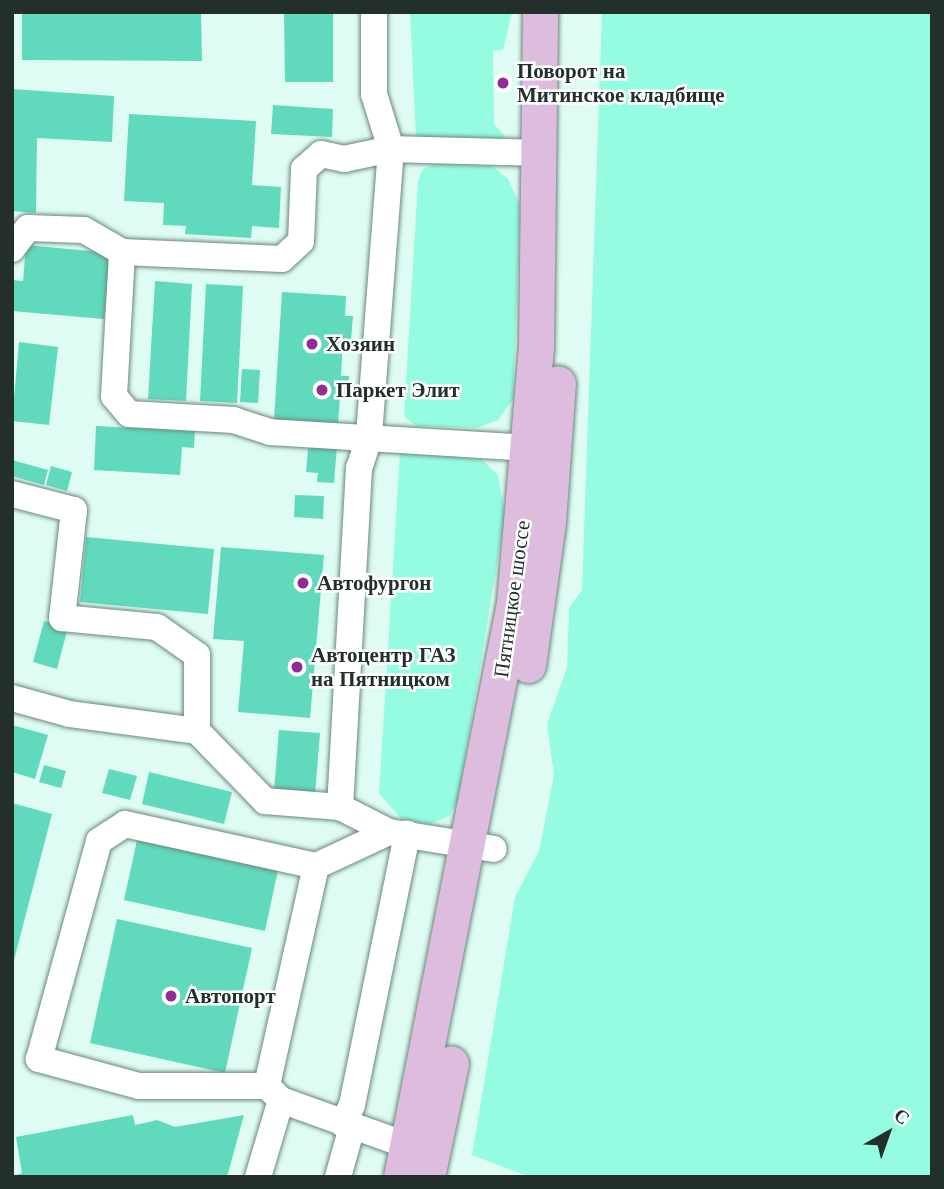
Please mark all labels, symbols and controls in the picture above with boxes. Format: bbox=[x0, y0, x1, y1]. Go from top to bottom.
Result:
place label: Поворот на Митинское кладбище bbox=[517, 58, 725, 108]
marker: Поворот на Митинское кладбище bbox=[495, 75, 511, 91]
place label: Хозяин bbox=[326, 331, 395, 357]
marker: Хозяин bbox=[304, 336, 320, 352]
place label: Паркет Элит bbox=[336, 377, 459, 403]
marker: Паркет Элит bbox=[314, 382, 330, 398]
street label: Пятницкое шоссе bbox=[489, 519, 535, 679]
place label: Автофургон bbox=[317, 570, 431, 596]
marker: Автофургон bbox=[295, 575, 311, 591]
place label: Автоцентр ГАЗ на Пятницком bbox=[311, 642, 456, 692]
marker: Автоцентр ГАЗ на Пятницком bbox=[289, 659, 305, 675]
place label: Автопорт bbox=[185, 983, 276, 1009]
marker: Автопорт bbox=[163, 988, 179, 1004]
north arrow bbox=[853, 1098, 923, 1168]
text: С bbox=[889, 1103, 914, 1130]

